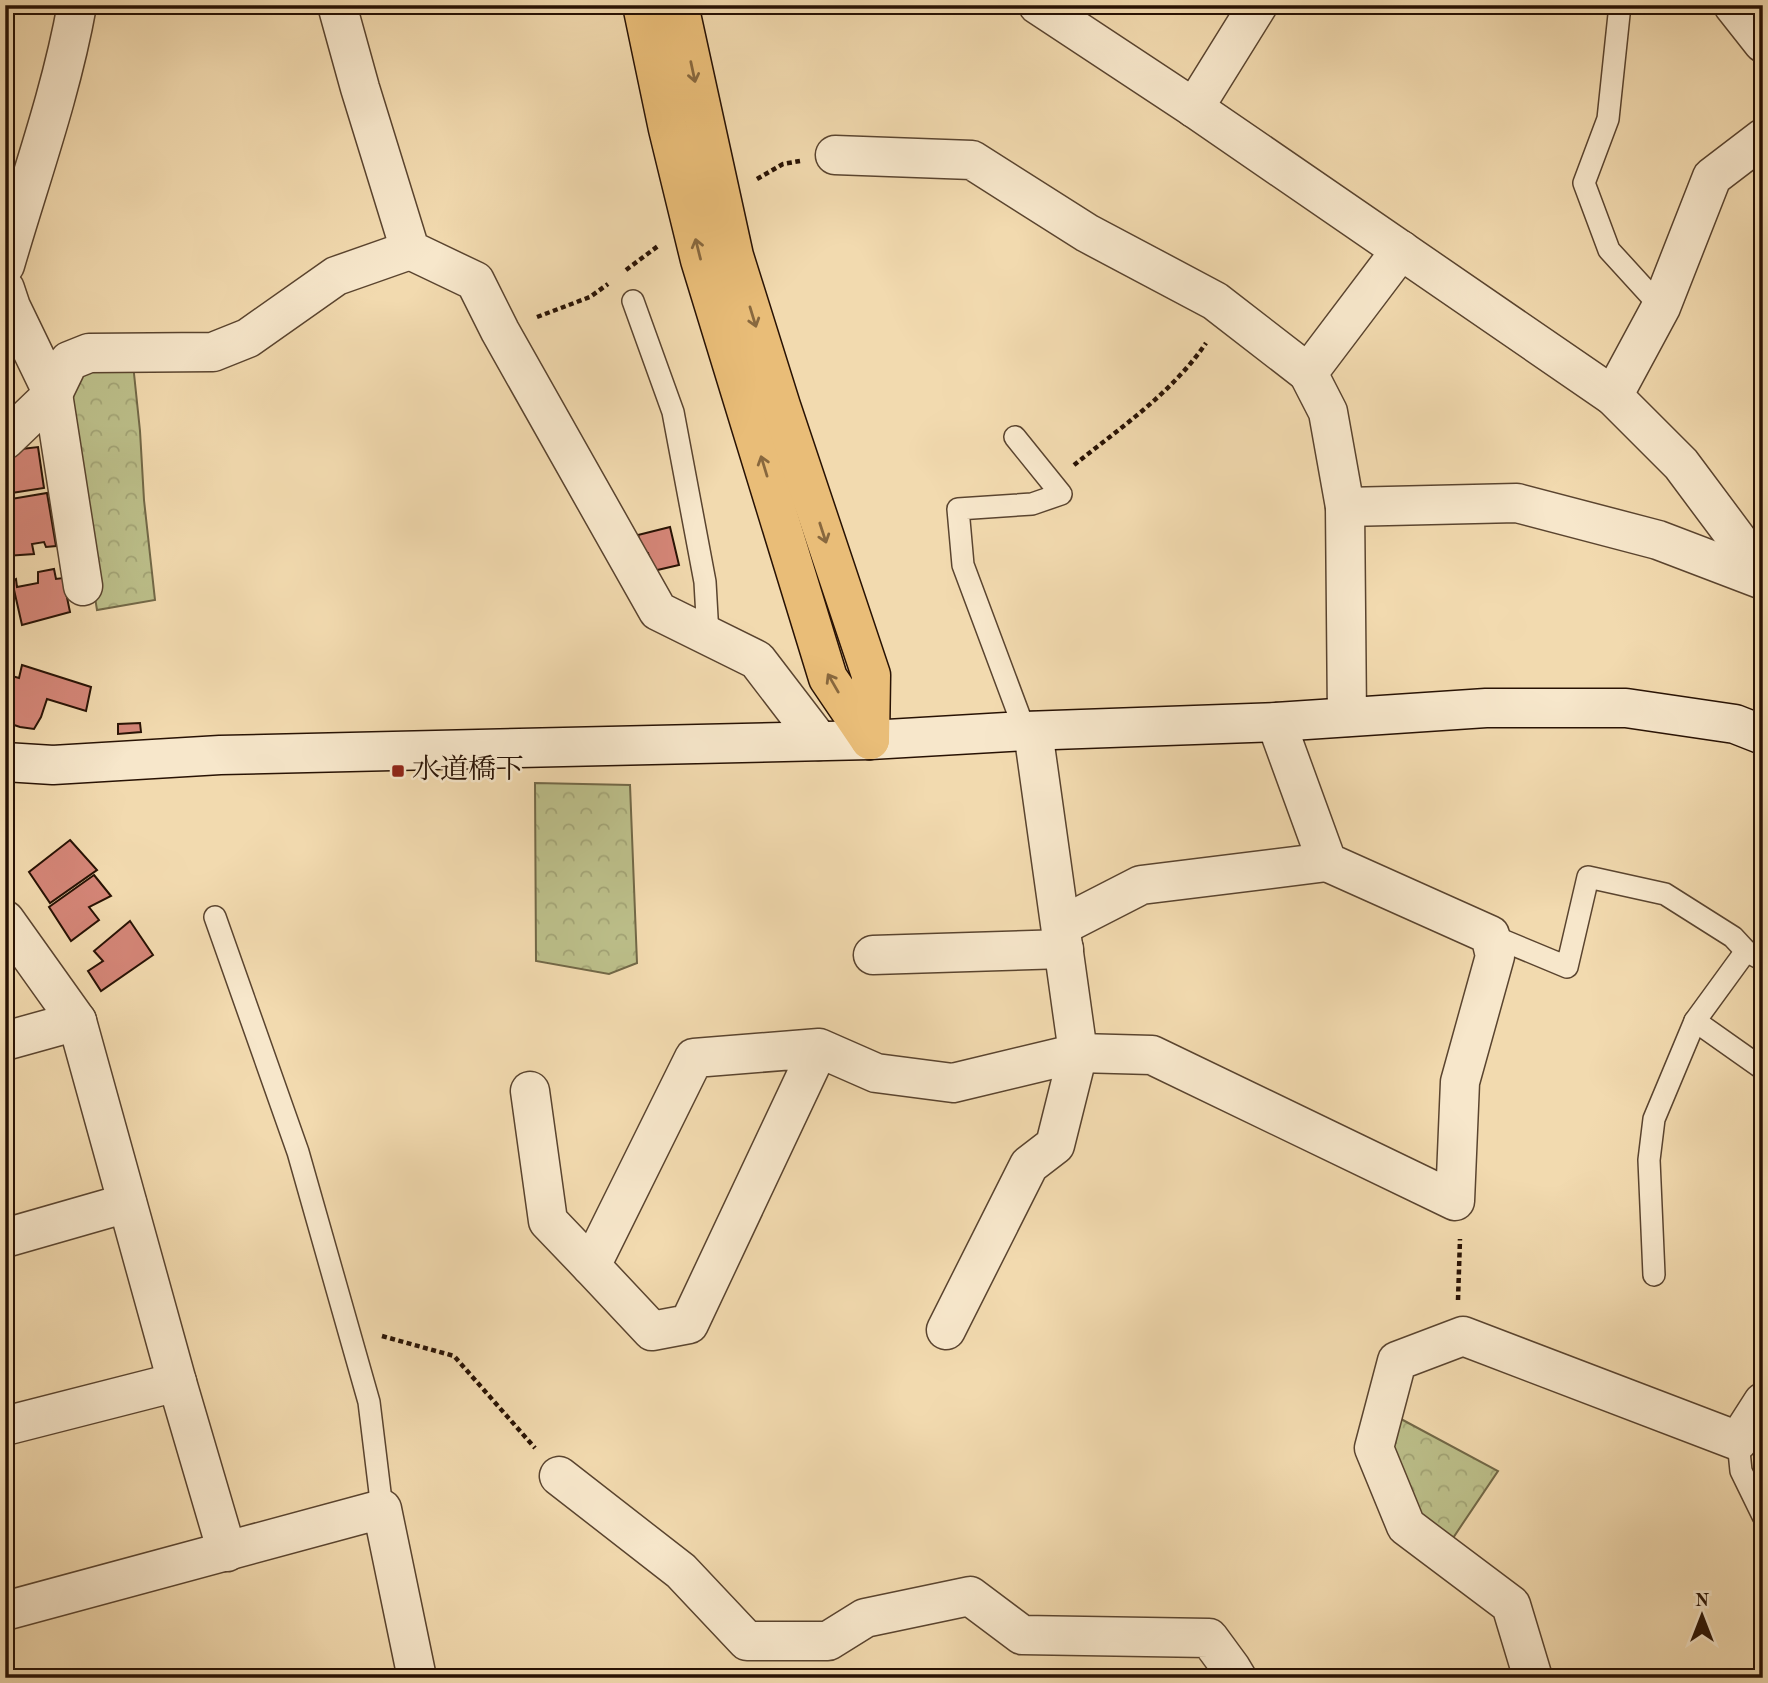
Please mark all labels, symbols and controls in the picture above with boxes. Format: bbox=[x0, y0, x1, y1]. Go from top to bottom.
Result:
one-way arrow bbox=[687, 60, 701, 83]
one-way arrow bbox=[690, 238, 704, 261]
one-way arrow bbox=[748, 305, 761, 327]
one-way arrow bbox=[756, 456, 769, 478]
one-way arrow bbox=[818, 522, 831, 544]
one-way arrow bbox=[826, 673, 839, 694]
place label: 水道橋下 bbox=[412, 754, 524, 785]
marker: 水道橋下 bbox=[390, 763, 406, 779]
north arrow bbox=[1666, 1582, 1736, 1652]
text: N bbox=[1695, 1592, 1710, 1611]

